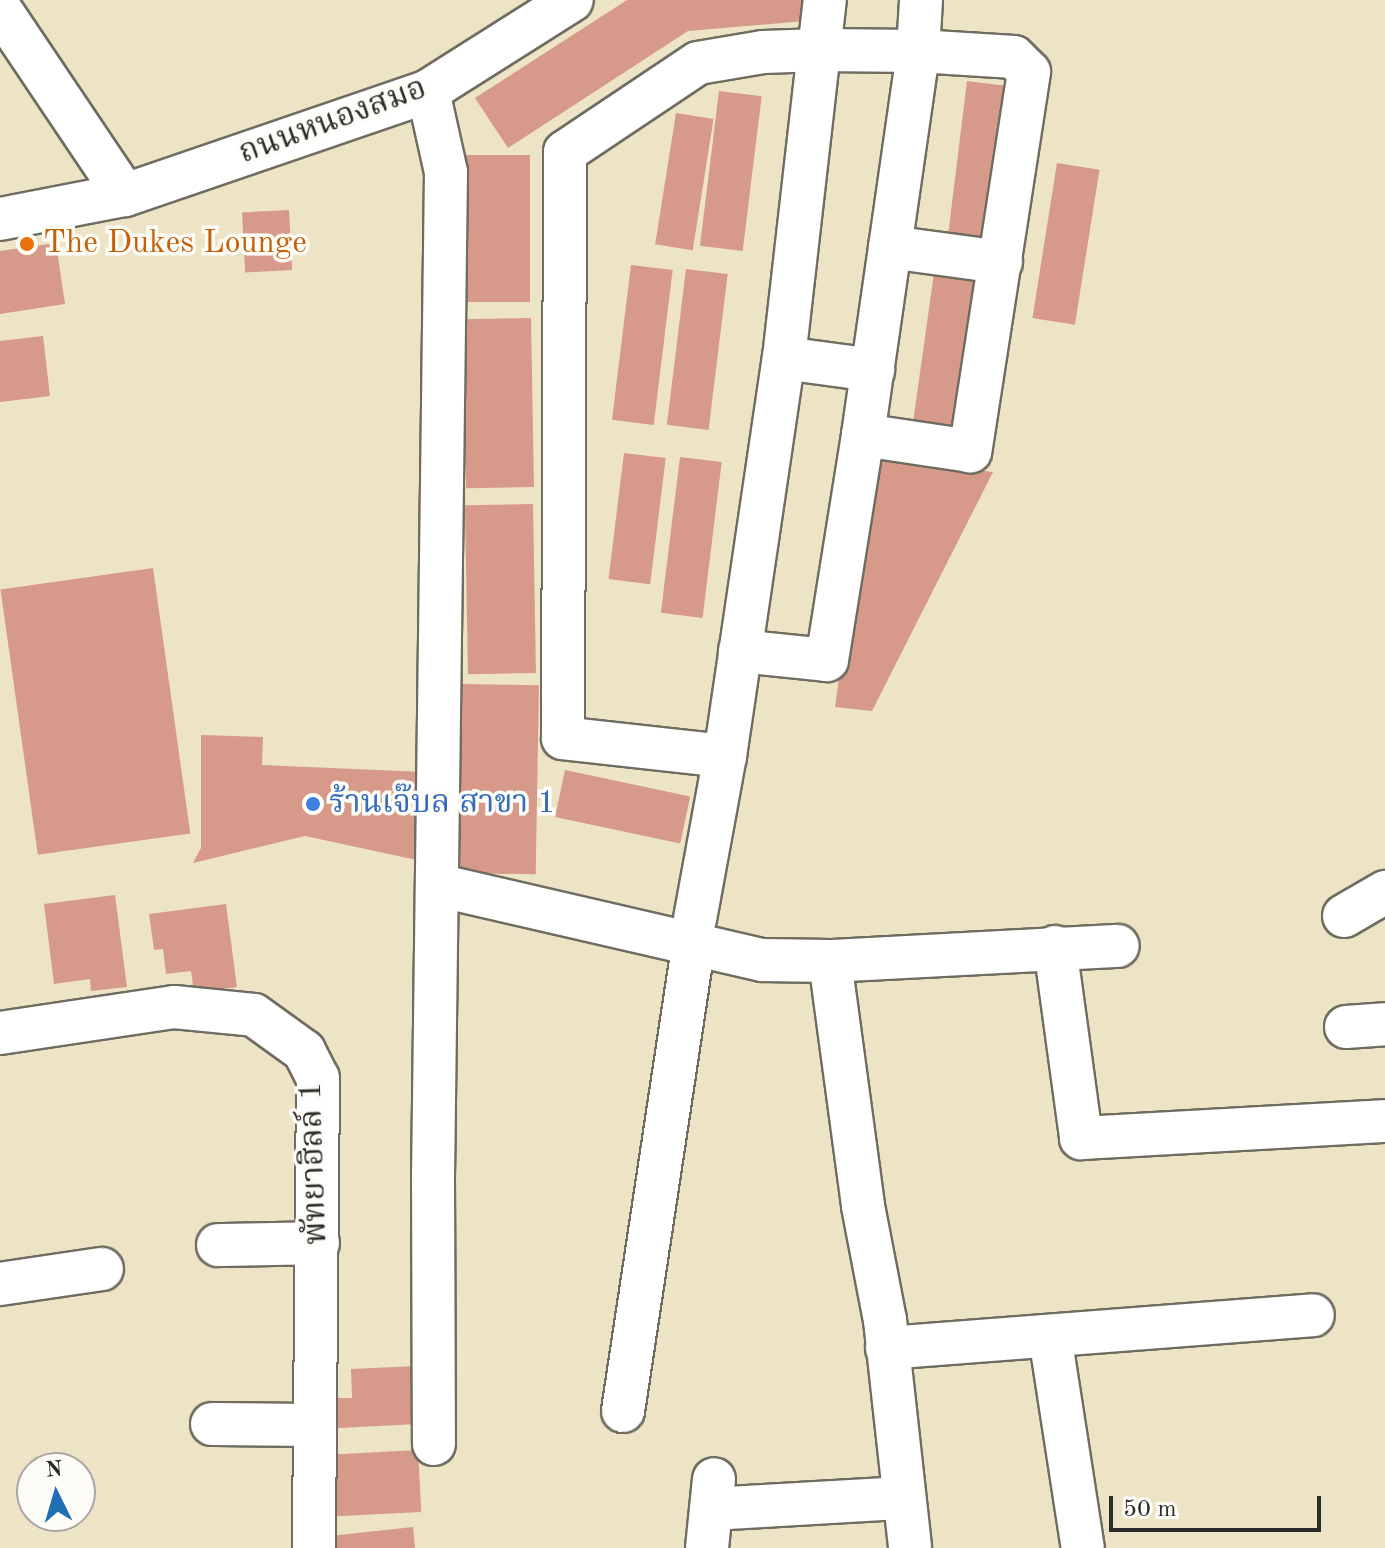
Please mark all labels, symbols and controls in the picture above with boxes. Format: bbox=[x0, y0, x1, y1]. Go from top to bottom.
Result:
street label: ถนนหนองสมอ bbox=[234, 70, 432, 174]
place label: The Dukes Lounge bbox=[43, 225, 307, 263]
marker: The Dukes Lounge bbox=[18, 235, 36, 253]
place label: ร้านเจ๊บล สาขา 1 bbox=[329, 785, 556, 823]
marker: ร้านเจ๊บล สาขา 1 bbox=[304, 795, 322, 813]
street label: พัทยาฮิลล์ 1 bbox=[293, 1081, 337, 1245]
north arrow bbox=[16, 1452, 96, 1532]
text: N bbox=[45, 1458, 63, 1482]
scale bar bbox=[1113, 1480, 1325, 1530]
text: 50 m bbox=[1123, 1498, 1177, 1522]

